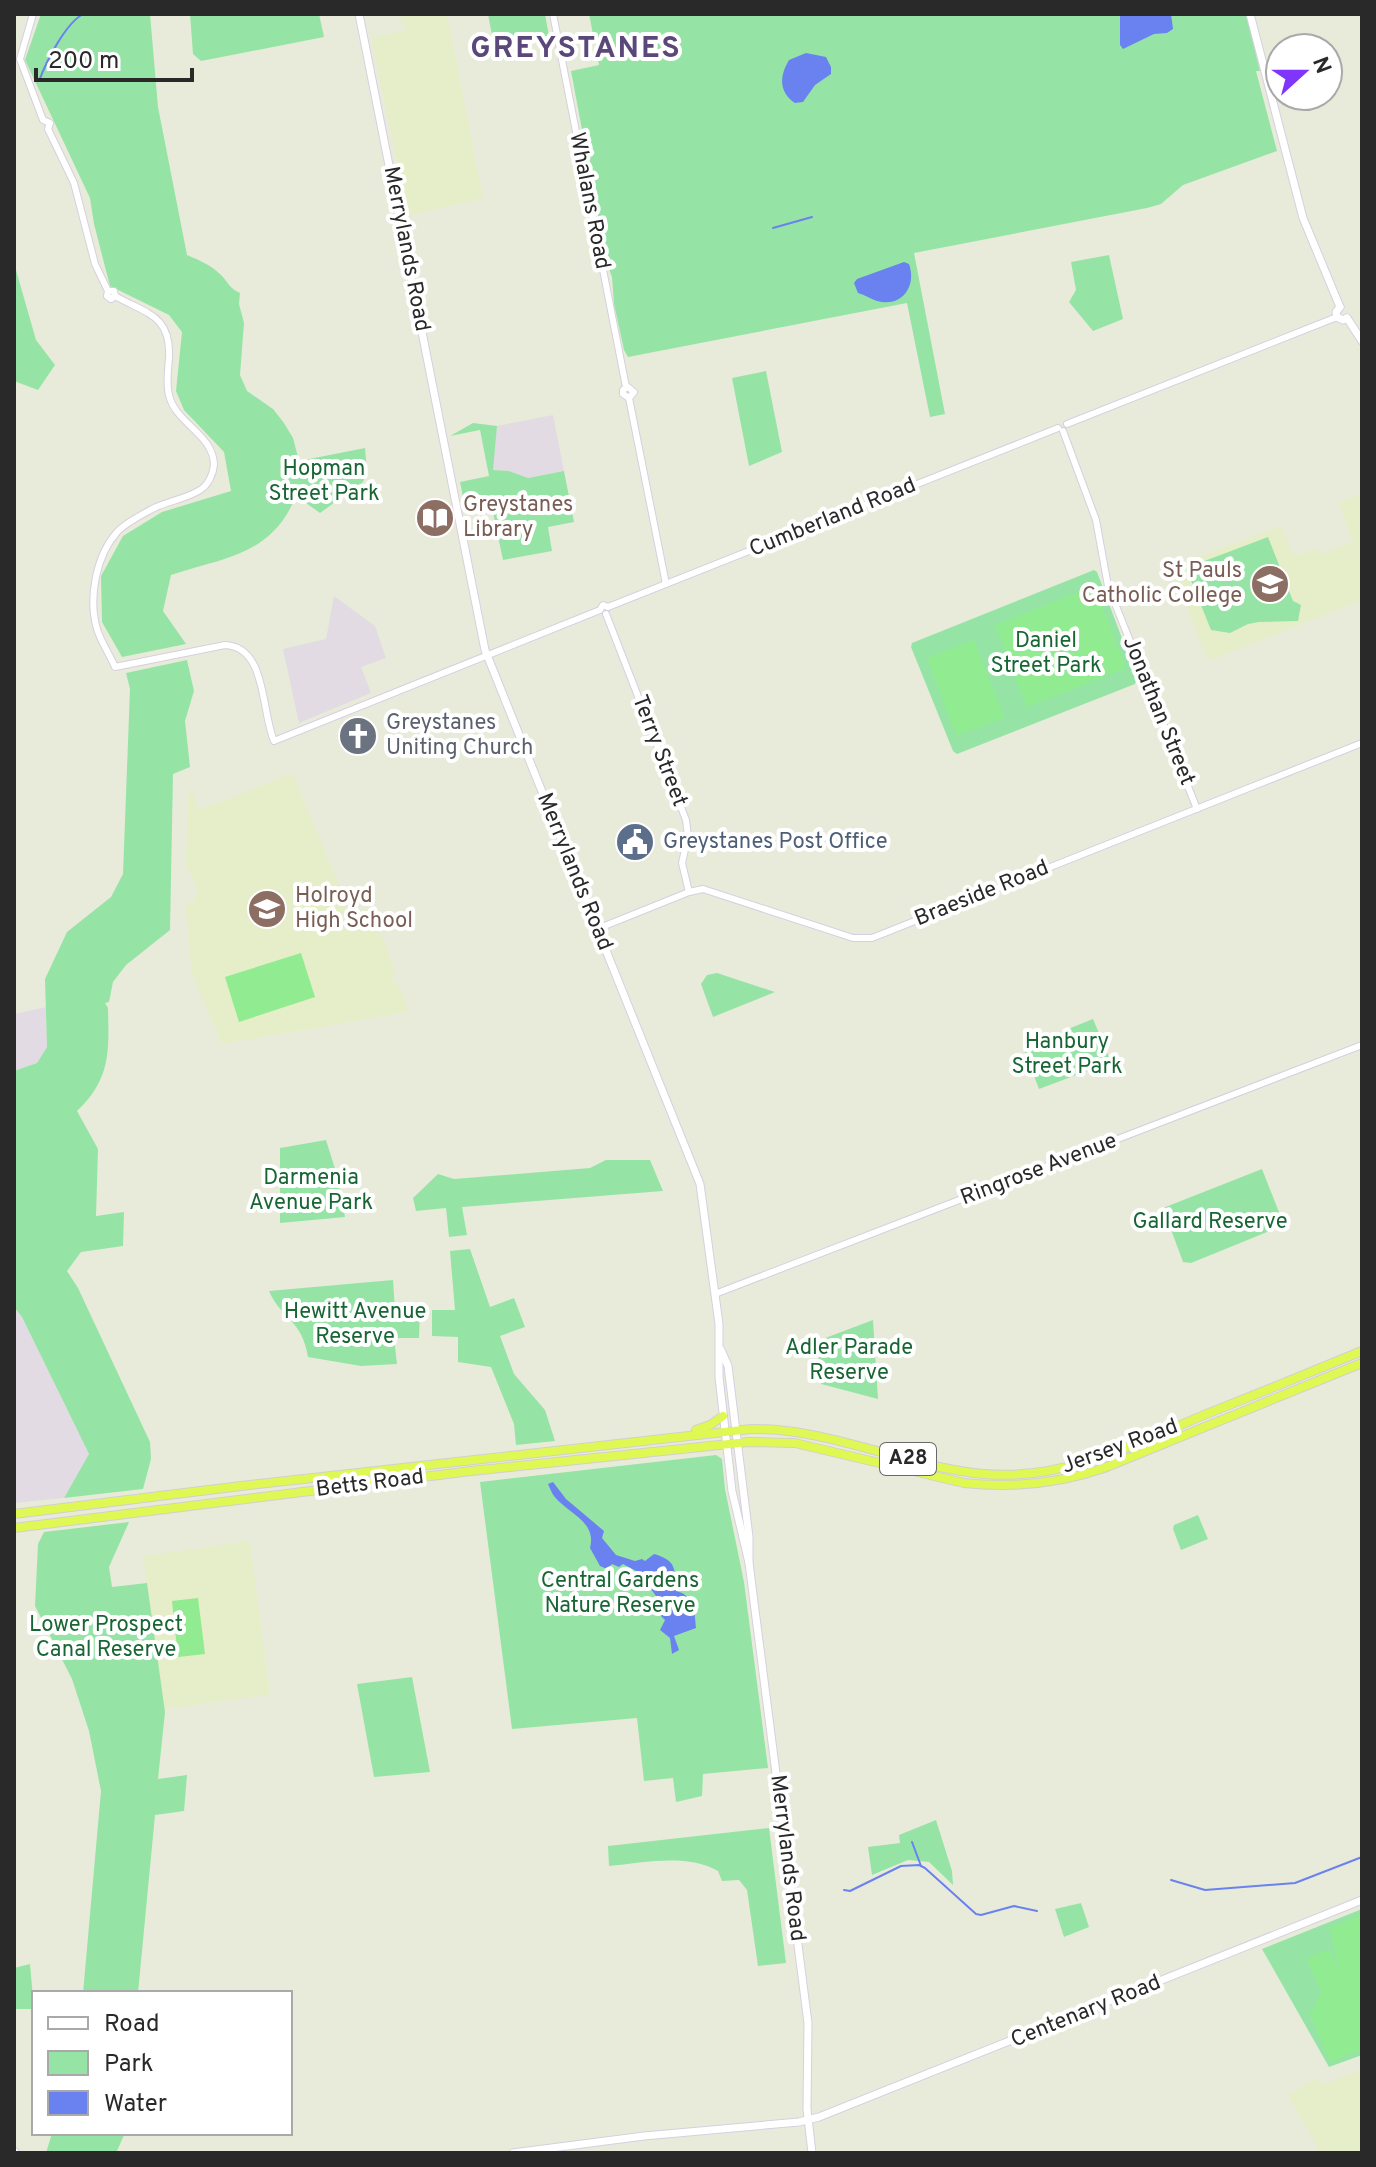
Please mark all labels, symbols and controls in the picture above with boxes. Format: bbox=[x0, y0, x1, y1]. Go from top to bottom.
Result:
district label: GREYSTANES bbox=[470, 31, 682, 68]
scale bar bbox=[36, 32, 192, 82]
north arrow bbox=[1264, 32, 1344, 112]
text: 200 m bbox=[48, 47, 119, 77]
text: N bbox=[1305, 54, 1336, 78]
street label: Whalans Road bbox=[562, 130, 616, 272]
street label: Merrylands Road bbox=[377, 164, 435, 334]
park label: Hopman Street Park bbox=[268, 456, 380, 508]
street label: Cumberland Road bbox=[746, 472, 920, 564]
place label: Greystanes Library bbox=[463, 492, 573, 544]
library icon: Greystanes Library bbox=[414, 497, 456, 539]
place label: St Pauls Catholic College bbox=[1082, 558, 1242, 610]
school or university icon: St Pauls Catholic College bbox=[1249, 563, 1291, 605]
park label: Daniel Street Park bbox=[990, 628, 1102, 680]
street label: Jonathan Street bbox=[1116, 633, 1200, 789]
street label: Terry Street bbox=[625, 691, 693, 811]
place label: Greystanes Uniting Church bbox=[386, 710, 533, 762]
church icon: Greystanes Uniting Church bbox=[337, 715, 379, 757]
street label: Merrylands Road bbox=[530, 789, 618, 955]
public building icon: Greystanes Post Office bbox=[614, 821, 656, 863]
place label: Greystanes Post Office bbox=[663, 829, 888, 856]
street label: Braeside Road bbox=[911, 855, 1053, 933]
place label: Holroyd High School bbox=[295, 883, 413, 935]
school or university icon: Holroyd High School bbox=[246, 888, 288, 930]
park label: Hanbury Street Park bbox=[1011, 1029, 1123, 1081]
street label: Ringrose Avenue bbox=[957, 1128, 1121, 1212]
park label: Darmenia Avenue Park bbox=[249, 1165, 373, 1217]
park label: Gallard Reserve bbox=[1132, 1209, 1288, 1236]
park label: Hewitt Avenue Reserve bbox=[284, 1299, 426, 1351]
park label: Adler Parade Reserve bbox=[785, 1335, 913, 1387]
street label: Jersey Road bbox=[1058, 1414, 1182, 1480]
road number: A28 bbox=[880, 1443, 936, 1475]
street label: Betts Road bbox=[314, 1464, 426, 1504]
park label: Central Gardens Nature Reserve bbox=[541, 1568, 699, 1620]
park label: Lower Prospect Canal Reserve bbox=[29, 1612, 183, 1664]
street label: Merrylands Road bbox=[763, 1773, 811, 1943]
street label: Centenary Road bbox=[1007, 1970, 1165, 2054]
legend bbox=[32, 1991, 292, 2135]
text: Road bbox=[104, 2010, 160, 2040]
text: Park bbox=[104, 2050, 154, 2080]
text: Water bbox=[104, 2090, 167, 2120]

